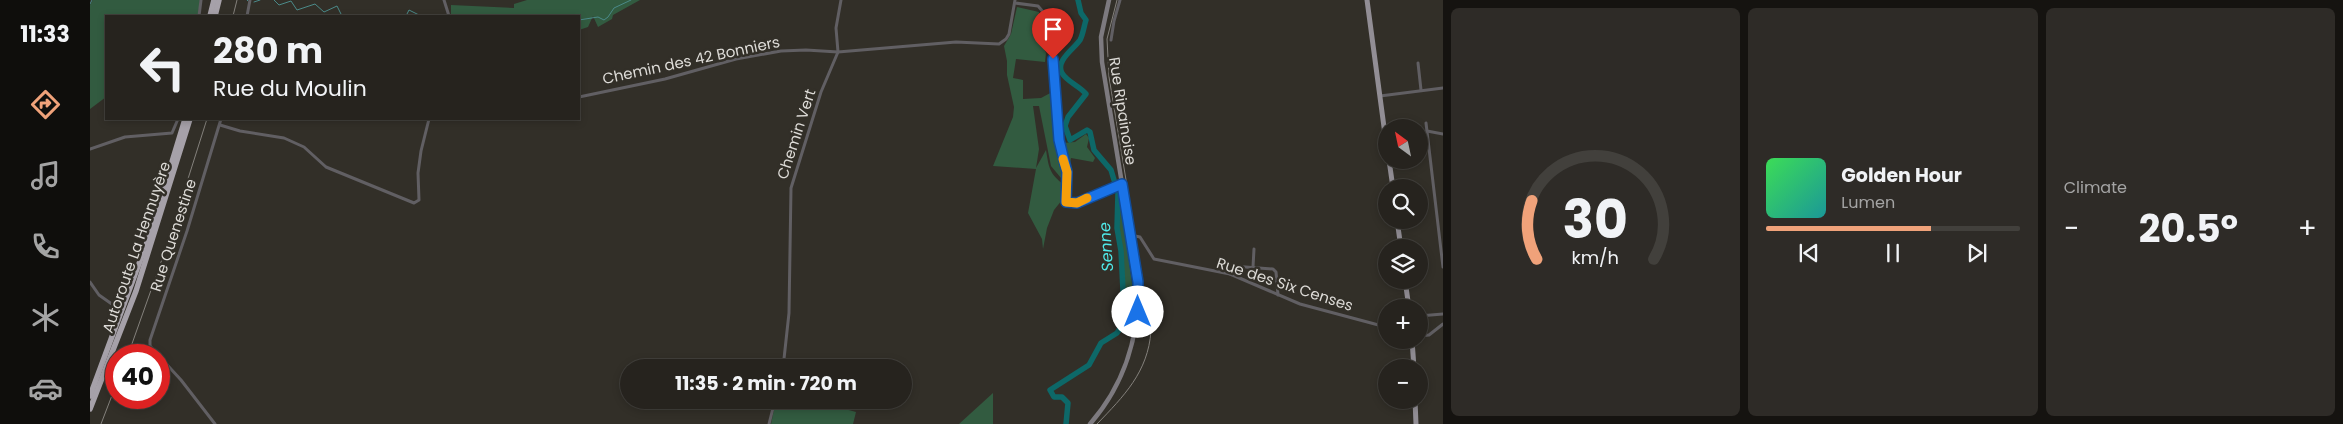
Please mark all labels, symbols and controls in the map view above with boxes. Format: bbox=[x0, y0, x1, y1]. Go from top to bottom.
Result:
pin bbox=[1032, 8, 1074, 59]
icon: arrive bbox=[1039, 15, 1067, 43]
text: 11:33 bbox=[20, 19, 70, 50]
text: 280 m bbox=[213, 26, 323, 75]
street label: Chemin des 42 Bonniers bbox=[600, 31, 782, 89]
icon: left bbox=[130, 35, 195, 100]
street label: Rue Ripainoise bbox=[1104, 56, 1142, 166]
text: Rue du Moulin bbox=[213, 73, 367, 104]
street label: Chemin Vert bbox=[772, 86, 820, 182]
icon: directions bbox=[28, 87, 63, 122]
north arrow bbox=[1378, 119, 1428, 169]
map controls bbox=[1378, 119, 1428, 409]
icon: music bbox=[28, 158, 63, 193]
street label: Autoroute La Hennuyère bbox=[97, 158, 175, 336]
text: Golden Hour bbox=[1841, 162, 1962, 189]
street label: Rue Quenestine bbox=[145, 176, 201, 294]
text: Climate bbox=[2064, 176, 2127, 199]
button: search bbox=[1378, 179, 1428, 229]
text: 30 bbox=[1563, 183, 1628, 256]
text: Lumen bbox=[1841, 191, 1895, 214]
text: 20.5° bbox=[2139, 202, 2238, 255]
text: − bbox=[2064, 209, 2079, 248]
text: + bbox=[2298, 209, 2317, 248]
water label: Senne bbox=[1093, 221, 1119, 273]
icon: phone bbox=[28, 229, 63, 264]
button: layers bbox=[1378, 239, 1428, 289]
icon: previous bbox=[1795, 239, 1823, 267]
icon: pause bbox=[1879, 239, 1907, 267]
icon: next bbox=[1963, 239, 1991, 267]
text: km/h bbox=[1572, 245, 1619, 270]
street label: Rue des Six Censes bbox=[1214, 252, 1356, 316]
position arrow bbox=[1111, 285, 1163, 337]
button: + bbox=[1378, 299, 1428, 349]
icon: climate bbox=[28, 300, 63, 335]
speed limit sign: 40 bbox=[105, 344, 170, 409]
button: − bbox=[1378, 359, 1428, 409]
text: 11:35 · 2 min · 720 m bbox=[675, 370, 857, 397]
icon: car bbox=[28, 371, 63, 406]

